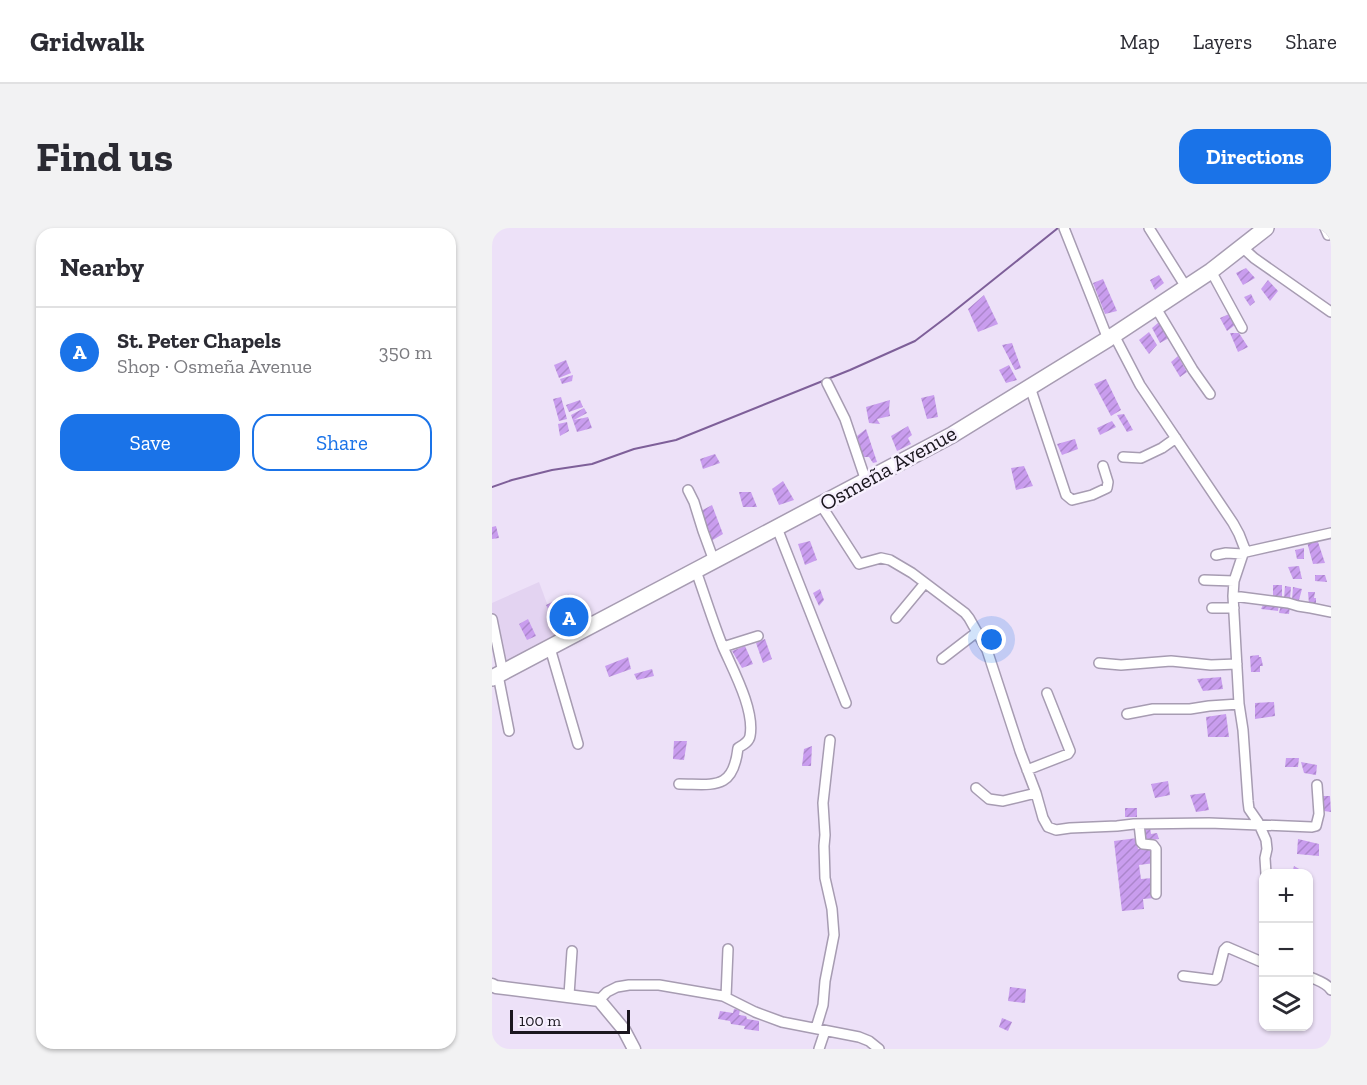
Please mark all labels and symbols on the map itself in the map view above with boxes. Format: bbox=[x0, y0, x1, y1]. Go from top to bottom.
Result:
street label: Osmeña Avenue bbox=[815, 419, 961, 517]
pin: A bbox=[550, 594, 589, 640]
your location bbox=[977, 625, 1006, 654]
scale bar bbox=[510, 1007, 630, 1034]

